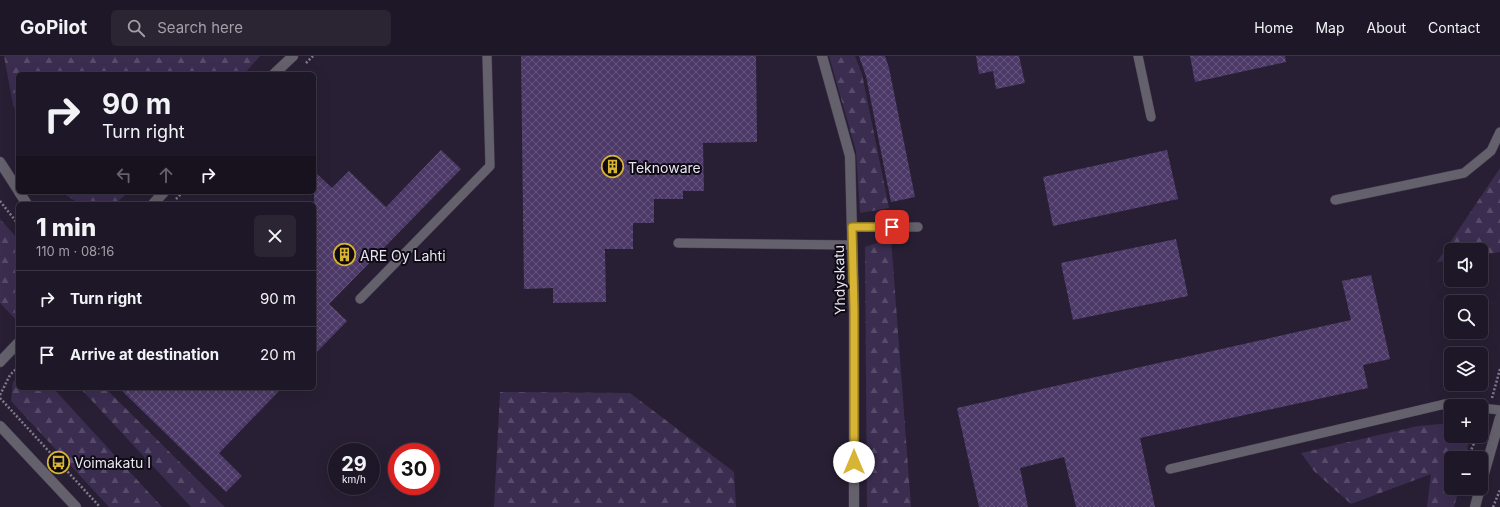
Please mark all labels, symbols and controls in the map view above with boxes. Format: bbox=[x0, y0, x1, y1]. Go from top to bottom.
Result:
search box bbox=[111, 10, 391, 46]
text: GoPilot bbox=[20, 16, 87, 39]
icon: search bbox=[125, 17, 147, 39]
text: Search here bbox=[157, 18, 243, 37]
text: Home bbox=[1254, 19, 1293, 36]
text: Map bbox=[1315, 19, 1345, 36]
text: About bbox=[1367, 19, 1406, 36]
text: Contact bbox=[1428, 19, 1480, 36]
text: 90 m bbox=[102, 87, 171, 121]
icon: right bbox=[36, 88, 88, 140]
text: Turn right bbox=[102, 121, 185, 142]
building icon: Teknoware bbox=[600, 154, 626, 180]
place label: Teknoware bbox=[628, 159, 701, 176]
icon: left bbox=[113, 164, 135, 186]
icon: ahead bbox=[155, 164, 177, 186]
icon: right bbox=[197, 164, 219, 186]
pin bbox=[875, 210, 909, 244]
text: 1 min bbox=[36, 213, 96, 242]
button: close bbox=[254, 215, 296, 257]
icon: arrive bbox=[881, 216, 903, 238]
building icon: ARE Oy Lahti bbox=[332, 242, 358, 268]
text: 110 m · 08:16 bbox=[36, 243, 114, 259]
map controls bbox=[1444, 243, 1488, 495]
button: sound bbox=[1444, 243, 1488, 287]
street label: Yhdyskatu bbox=[830, 245, 848, 315]
place label: ARE Oy Lahti bbox=[360, 247, 446, 264]
icon: right bbox=[36, 288, 58, 310]
text: Turn right bbox=[70, 289, 142, 308]
text: 90 m bbox=[260, 289, 296, 308]
button: search bbox=[1444, 295, 1488, 339]
icon: arrive bbox=[36, 344, 58, 366]
text: Arrive at destination bbox=[70, 345, 219, 364]
text: 20 m bbox=[260, 345, 296, 364]
button: layers bbox=[1444, 347, 1488, 391]
button: + bbox=[1444, 399, 1488, 443]
position arrow bbox=[833, 441, 875, 483]
speed limit sign: 30 bbox=[388, 443, 440, 495]
bus stop icon: Voimakatu I bbox=[46, 449, 72, 475]
button: − bbox=[1444, 451, 1488, 495]
text: 29 bbox=[341, 452, 367, 476]
place label: Voimakatu I bbox=[74, 454, 151, 471]
text: km/h bbox=[342, 473, 366, 485]

